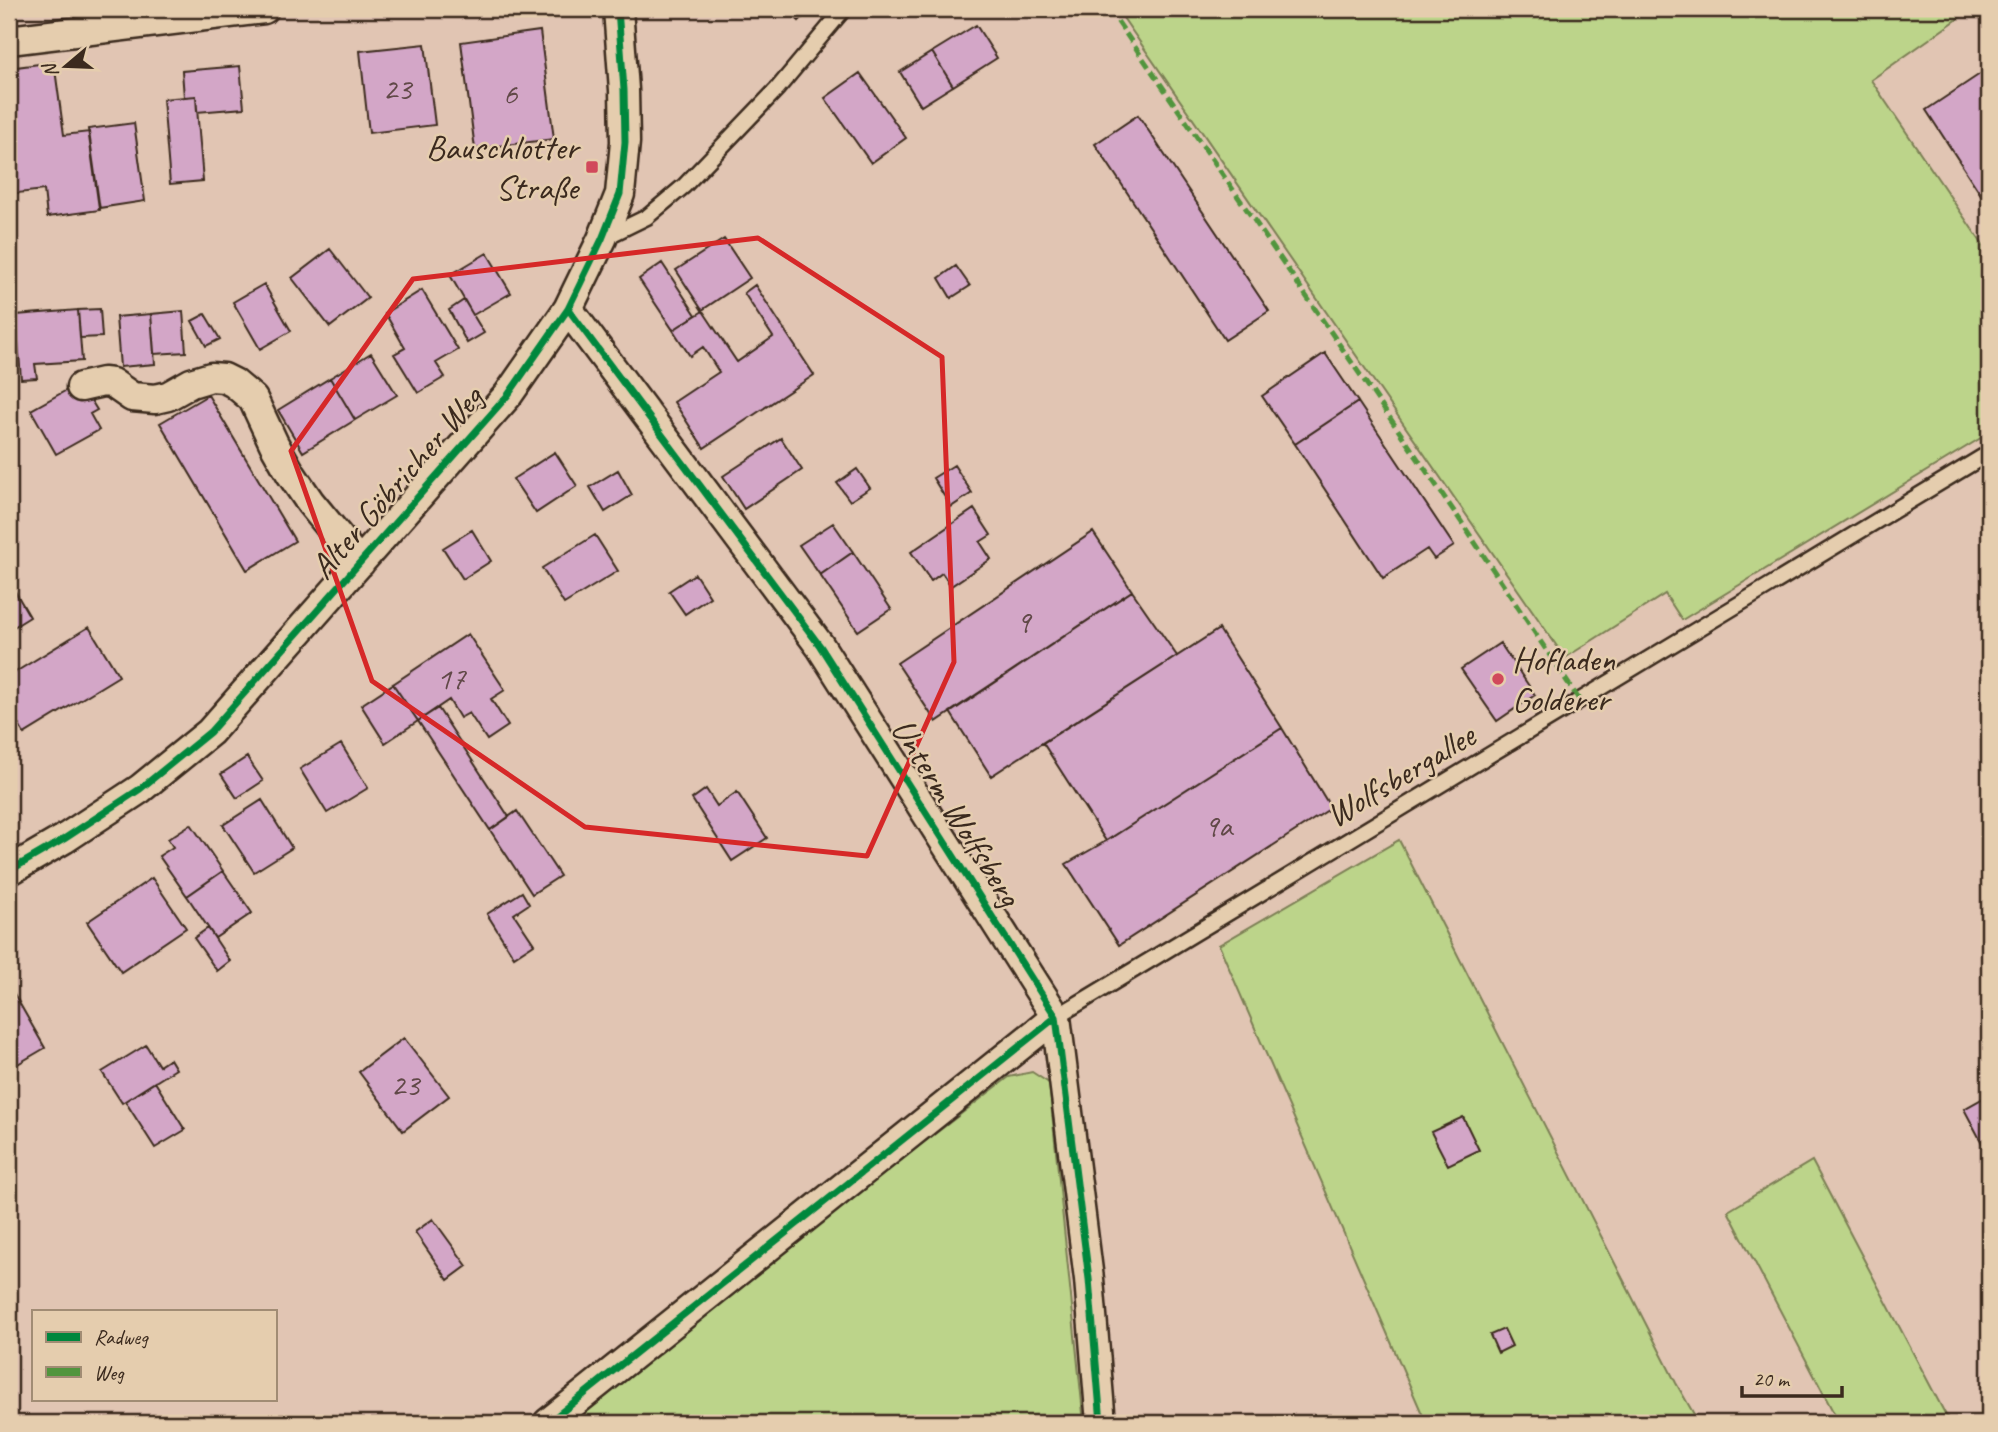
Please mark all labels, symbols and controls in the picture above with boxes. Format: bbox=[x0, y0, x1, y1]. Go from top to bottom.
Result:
north arrow bbox=[32, 32, 102, 102]
text: N bbox=[37, 59, 64, 81]
house number: 23 bbox=[383, 68, 414, 109]
house number: 6 bbox=[503, 73, 519, 114]
place label: Bauschlotter Straße bbox=[426, 125, 581, 210]
marker: Bauschlotter Straße bbox=[584, 159, 600, 175]
street label: Alter Göbricher Weg bbox=[300, 374, 494, 588]
house number: 9 bbox=[1016, 601, 1033, 642]
place label: Hofladen Golderer bbox=[1512, 637, 1615, 722]
house number: 17 bbox=[437, 658, 467, 699]
marker: Hofladen Golderer bbox=[1490, 671, 1506, 687]
street label: Unterm Wolfsberg bbox=[881, 710, 1033, 916]
street label: Wolfsbergallee bbox=[1317, 712, 1485, 838]
house number: 9a bbox=[1204, 805, 1234, 846]
house number: 23 bbox=[391, 1064, 422, 1105]
legend bbox=[32, 1310, 276, 1400]
text: Radweg bbox=[94, 1324, 149, 1350]
scale bar bbox=[1742, 1355, 1842, 1399]
text: Weg bbox=[94, 1360, 125, 1386]
text: 20 m bbox=[1753, 1366, 1791, 1392]

